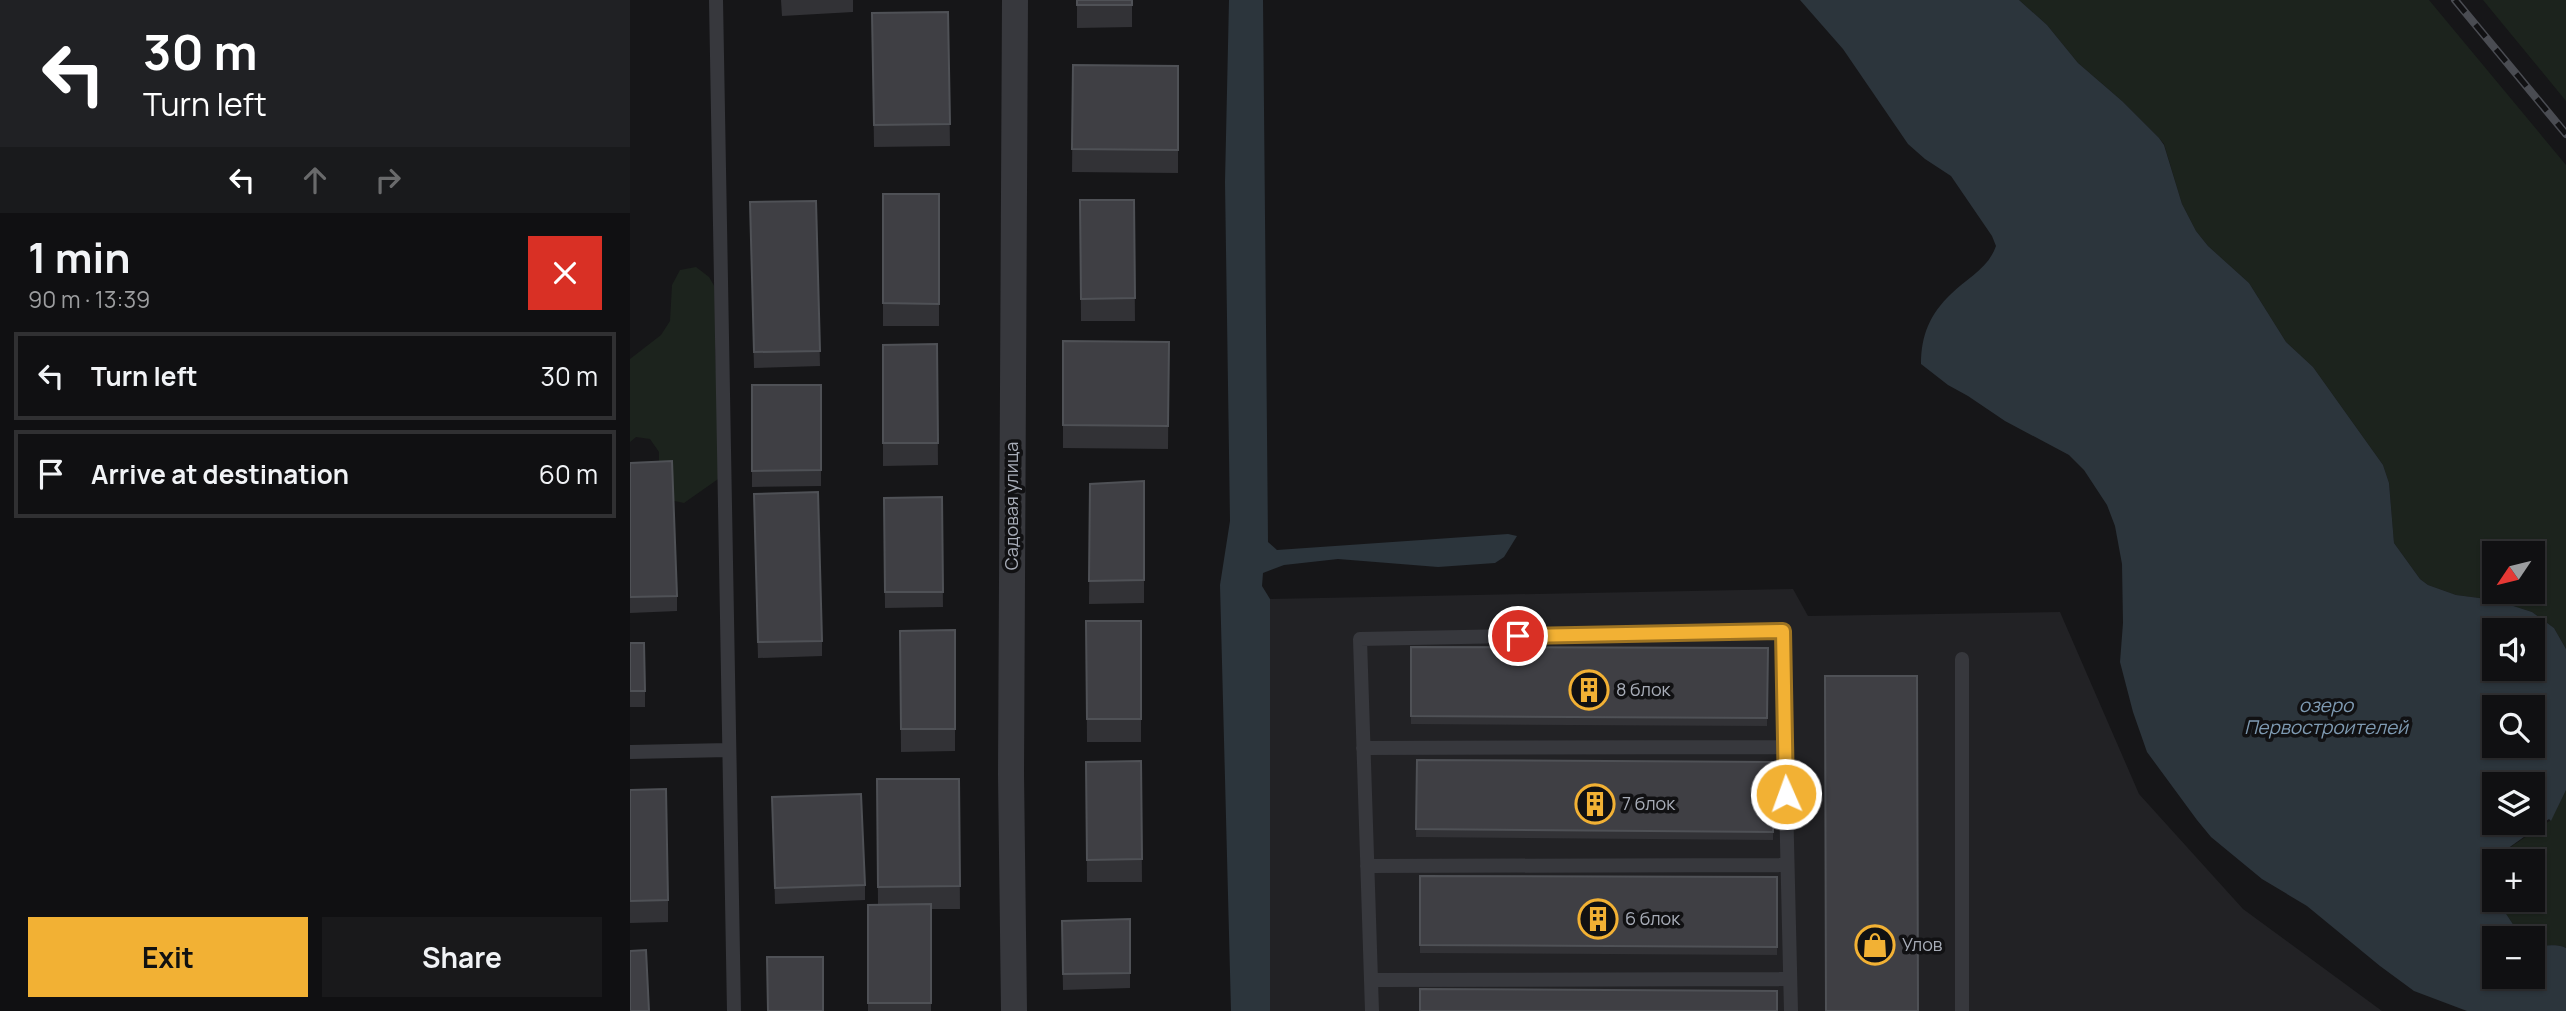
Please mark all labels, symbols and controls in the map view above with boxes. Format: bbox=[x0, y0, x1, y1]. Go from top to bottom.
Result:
text: 30 m bbox=[143, 18, 258, 85]
icon: left bbox=[28, 28, 119, 119]
text: Turn left bbox=[143, 82, 267, 126]
icon: left bbox=[223, 161, 261, 199]
icon: ahead bbox=[296, 161, 334, 199]
icon: right bbox=[369, 161, 407, 199]
text: 1 min bbox=[28, 228, 131, 286]
button: close bbox=[528, 236, 602, 310]
text: 90 m · 13:39 bbox=[28, 283, 150, 315]
icon: left bbox=[32, 357, 70, 395]
text: Turn left bbox=[91, 358, 198, 394]
text: 30 m bbox=[541, 358, 598, 394]
street label: Садовая улица bbox=[999, 442, 1023, 570]
icon: arrive bbox=[32, 455, 70, 493]
text: Arrive at destination bbox=[91, 456, 349, 492]
text: 60 m bbox=[539, 456, 598, 492]
north arrow bbox=[2482, 541, 2544, 604]
map controls bbox=[2482, 541, 2545, 989]
pin bbox=[1488, 606, 1548, 666]
icon: arrive bbox=[1499, 617, 1537, 655]
button: sound bbox=[2482, 618, 2545, 681]
building icon: 8 блок bbox=[1568, 669, 1610, 711]
place label: 8 блок bbox=[1616, 677, 1672, 701]
water label: озеро Первостроителей bbox=[2244, 692, 2410, 740]
button: search bbox=[2482, 695, 2545, 758]
position arrow bbox=[1749, 757, 1823, 831]
button: layers bbox=[2482, 772, 2545, 835]
building icon: 7 блок bbox=[1574, 783, 1616, 825]
place label: 7 блок bbox=[1622, 791, 1676, 815]
button: + bbox=[2482, 849, 2545, 912]
building icon: 6 блок bbox=[1577, 898, 1619, 940]
place label: 6 блок bbox=[1625, 906, 1681, 930]
button: Exit bbox=[28, 917, 308, 997]
button: Share bbox=[322, 917, 602, 997]
shop icon: Улов bbox=[1854, 924, 1896, 966]
button: − bbox=[2482, 926, 2545, 989]
place label: Улов bbox=[1902, 932, 1943, 956]

